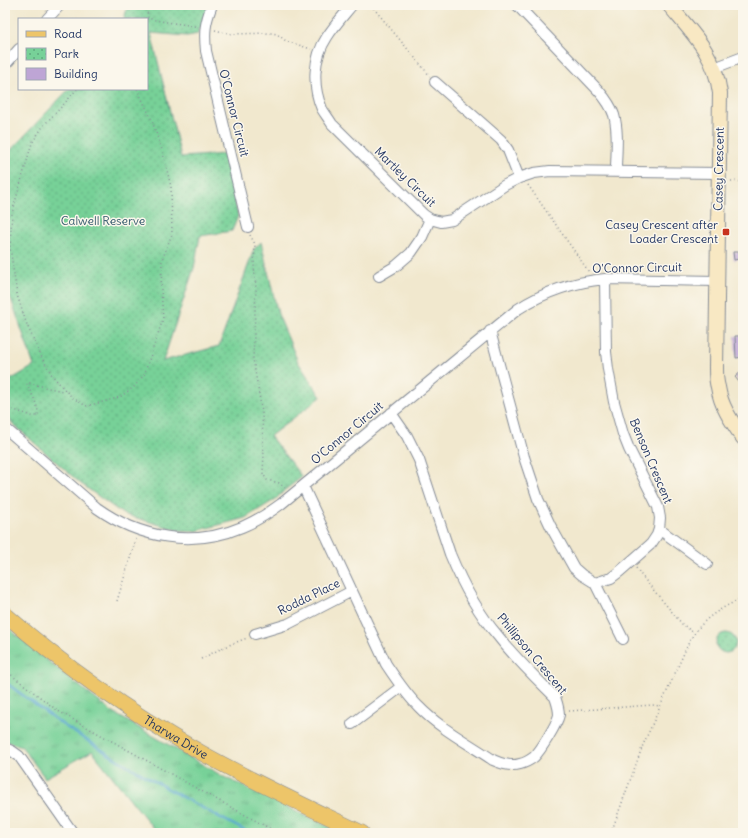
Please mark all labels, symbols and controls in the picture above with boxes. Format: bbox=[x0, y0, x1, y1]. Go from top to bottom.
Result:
legend bbox=[18, 18, 148, 90]
text: Road bbox=[54, 26, 82, 41]
text: Park bbox=[54, 46, 79, 61]
text: Building bbox=[54, 66, 98, 81]
street label: O'Connor Circuit bbox=[216, 68, 253, 158]
street label: Casey Crescent bbox=[710, 127, 727, 211]
street label: Martley Circuit bbox=[372, 144, 439, 210]
park label: Calwell Reserve bbox=[61, 213, 145, 228]
place label: Casey Crescent after Loader Crescent bbox=[605, 217, 718, 246]
marker: Casey Crescent after Loader Crescent bbox=[721, 227, 731, 237]
street label: O'Connor Circuit bbox=[592, 259, 682, 276]
street label: O'Connor Circuit bbox=[307, 398, 386, 467]
street label: Benson Crescent bbox=[627, 416, 676, 506]
street label: Rodda Place bbox=[275, 575, 342, 618]
street label: Phillipson Crescent bbox=[494, 610, 571, 697]
street label: Tharwa Drive bbox=[141, 712, 211, 762]

